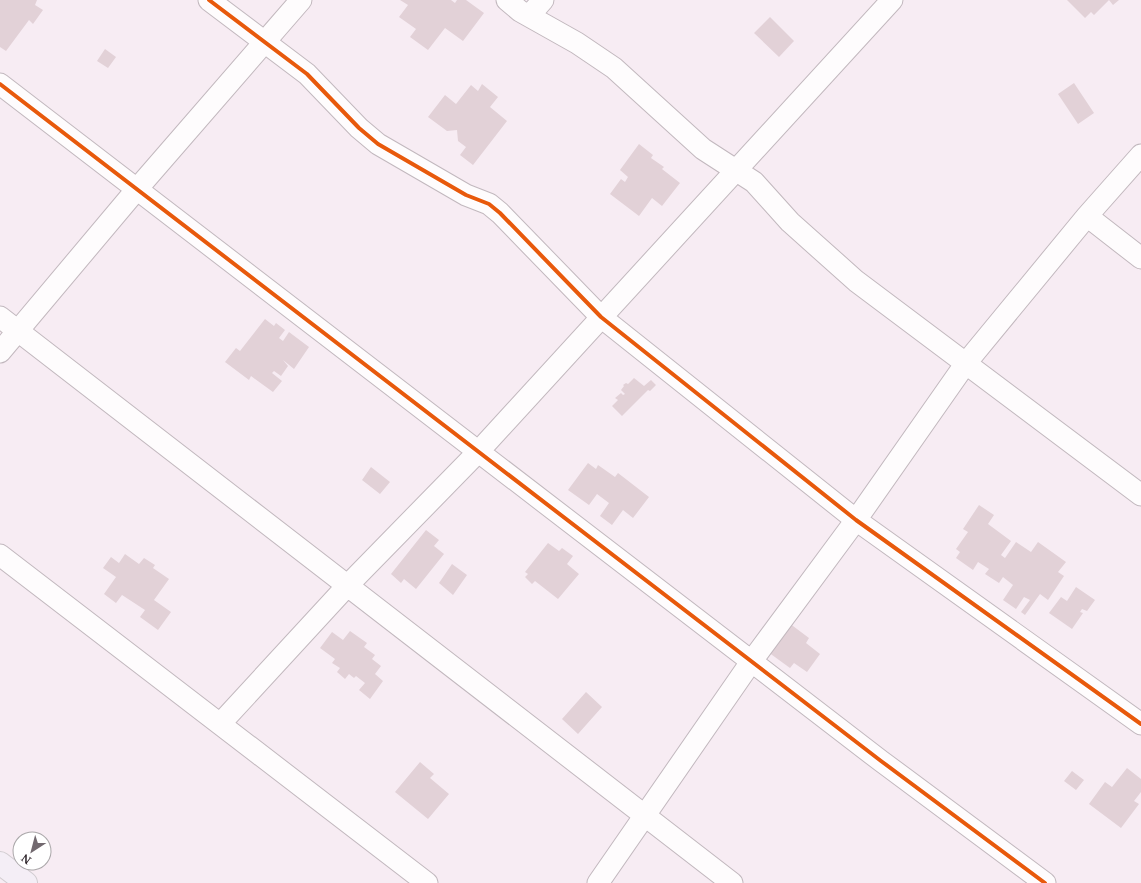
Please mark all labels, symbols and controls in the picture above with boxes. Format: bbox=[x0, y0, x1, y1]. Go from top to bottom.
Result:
north arrow bbox=[12, 831, 52, 871]
text: N bbox=[18, 851, 34, 868]

